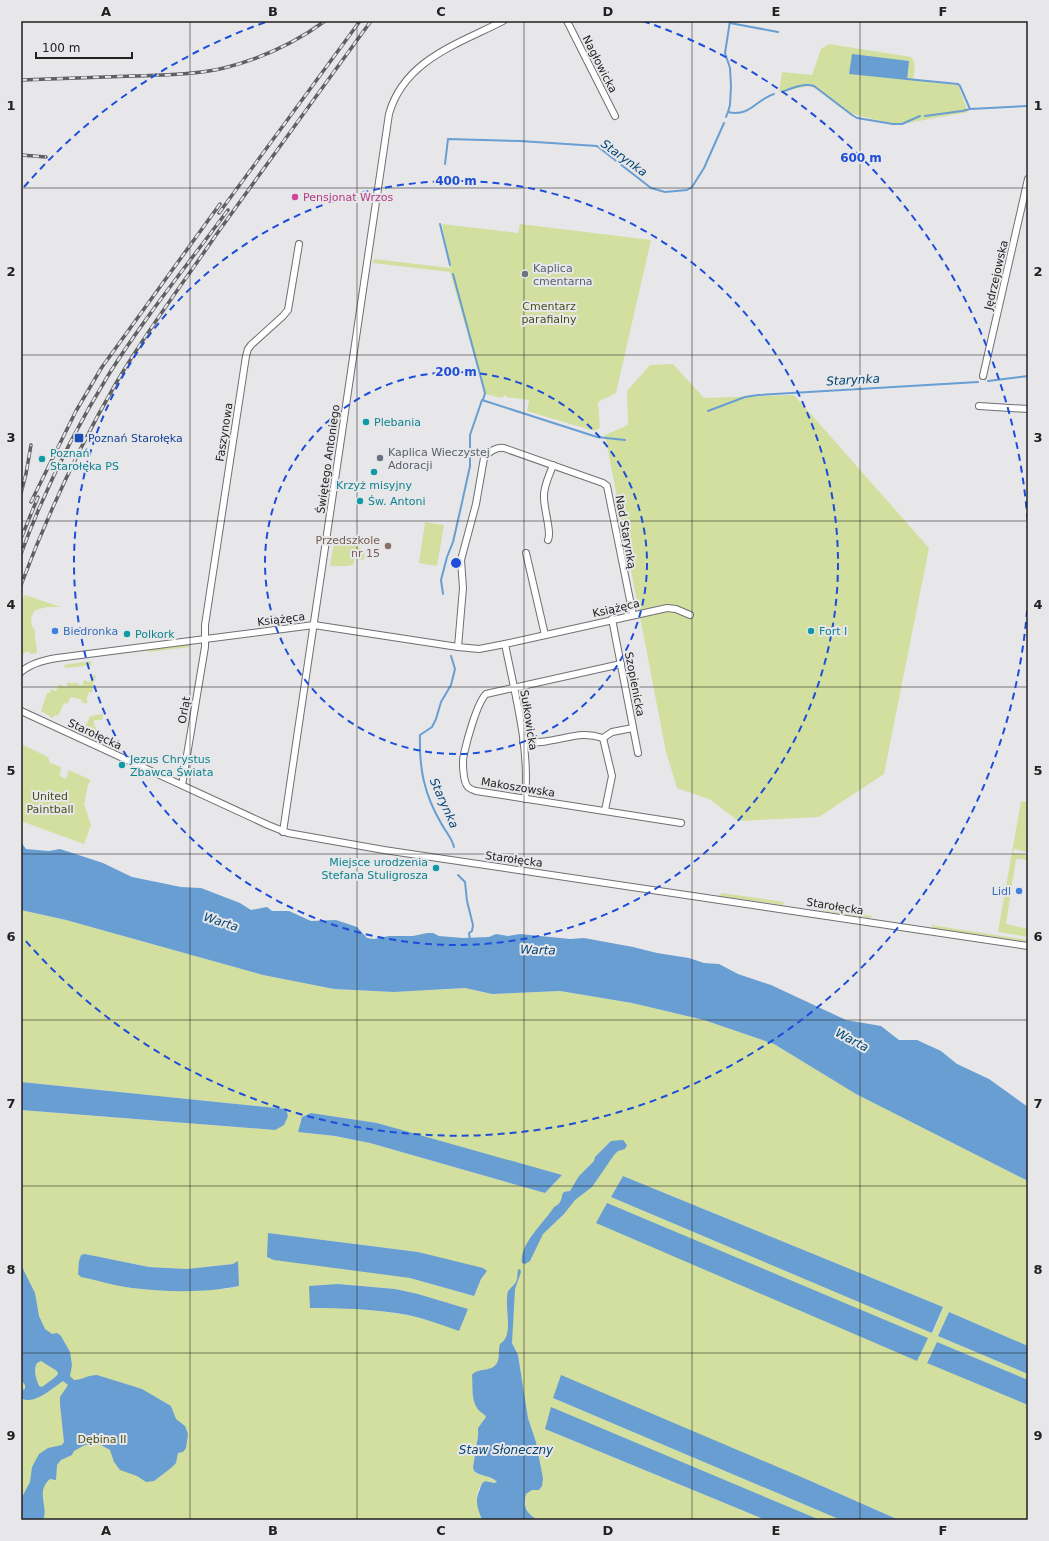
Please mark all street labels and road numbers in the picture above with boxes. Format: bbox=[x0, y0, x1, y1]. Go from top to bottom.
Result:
street label: Nagłowicka bbox=[580, 33, 620, 95]
street label: Jędrzejowska bbox=[982, 239, 1011, 312]
street label: Faszynowa bbox=[213, 402, 236, 462]
street label: Świętego Antoniego bbox=[314, 403, 343, 515]
street label: Nad Starynką bbox=[613, 494, 638, 570]
street label: Książęca bbox=[591, 597, 641, 620]
street label: Książęca bbox=[256, 610, 306, 629]
street label: Szopienicka bbox=[622, 651, 647, 717]
street label: Sułkowicka bbox=[517, 689, 540, 751]
street label: Orląt bbox=[176, 695, 193, 725]
street label: Starołęcka bbox=[66, 716, 124, 753]
street label: Makoszowska bbox=[480, 775, 556, 800]
street label: Starołęcka bbox=[484, 849, 544, 870]
street label: Starołęcka bbox=[805, 896, 865, 917]

